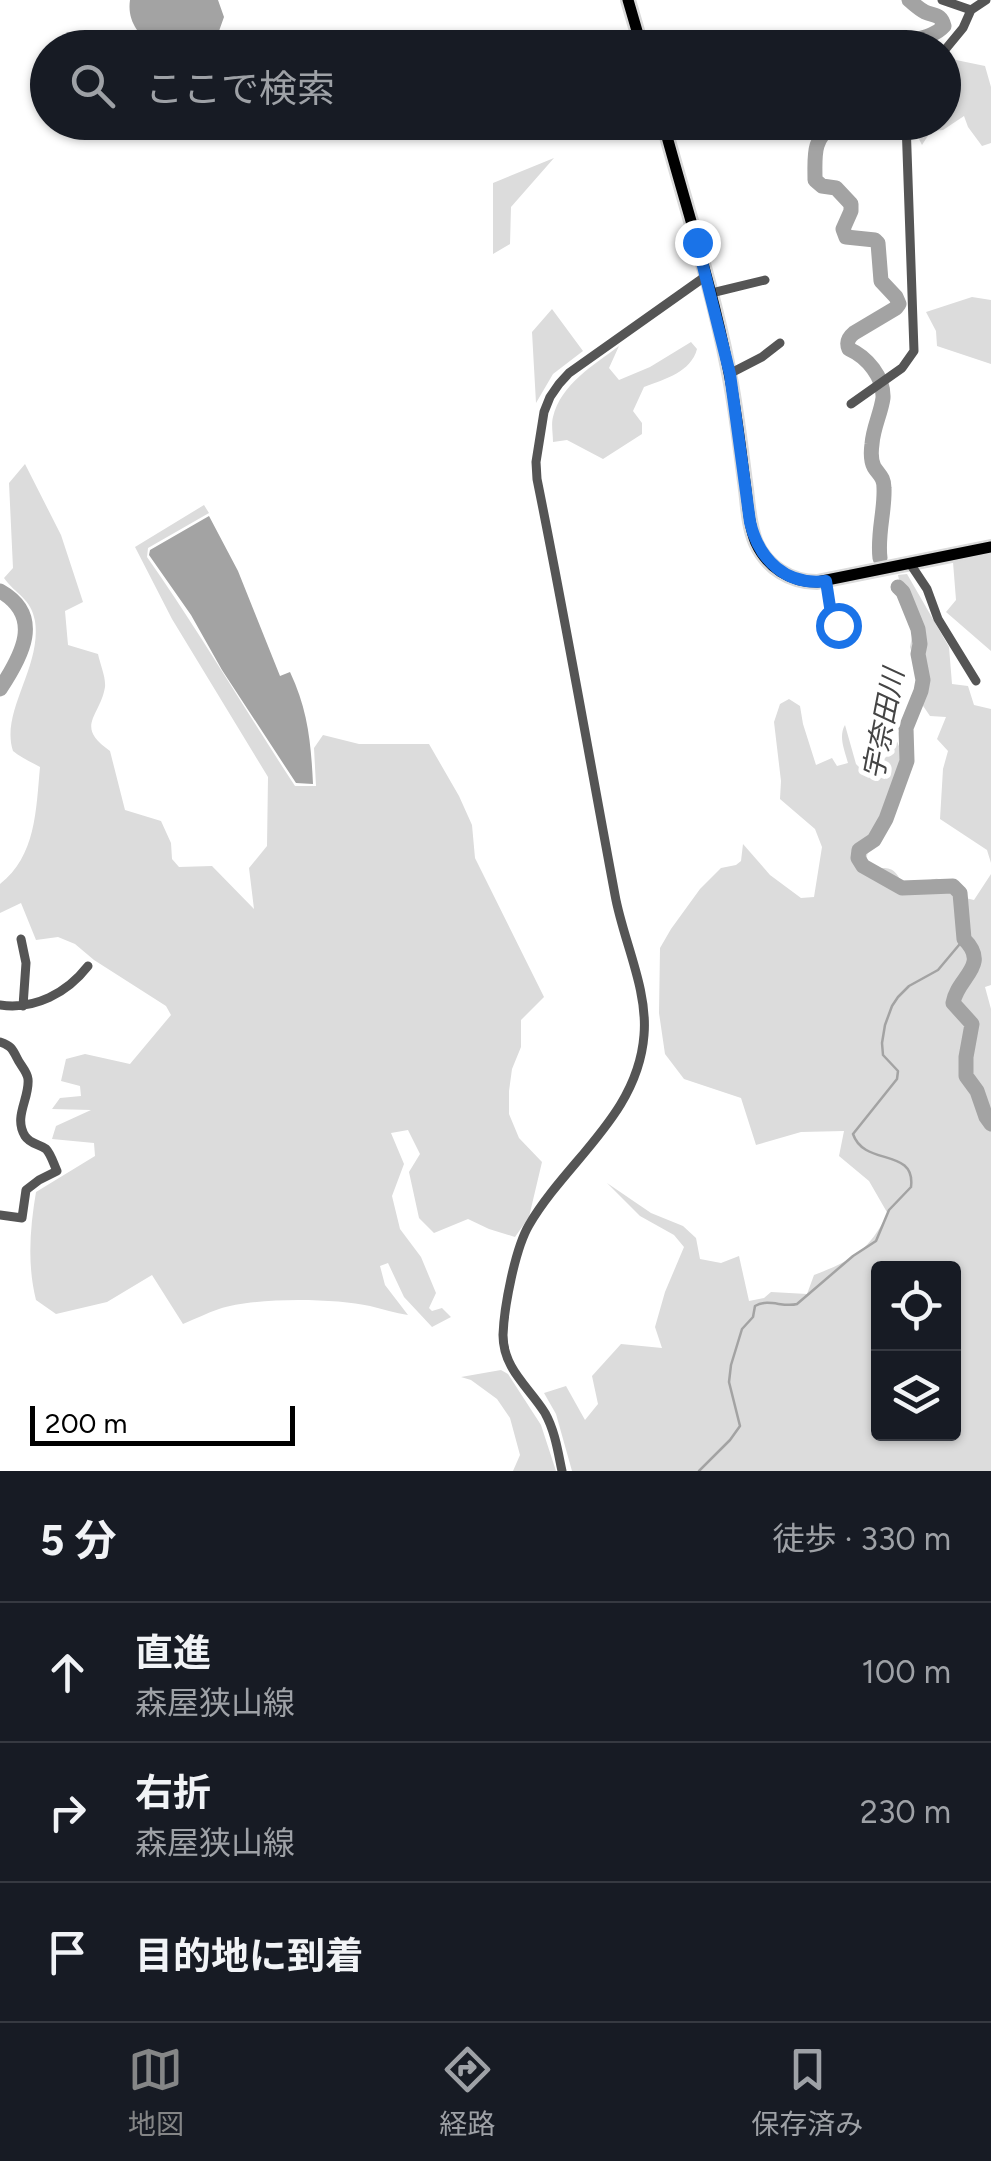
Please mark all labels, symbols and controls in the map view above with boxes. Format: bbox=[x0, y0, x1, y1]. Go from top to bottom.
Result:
search box bbox=[30, 30, 961, 140]
icon: search bbox=[65, 58, 120, 113]
text: ここで検索 bbox=[145, 66, 335, 112]
route end bbox=[675, 220, 721, 266]
route start bbox=[816, 603, 862, 649]
water label: 宇奈田川 bbox=[856, 663, 911, 782]
map controls bbox=[871, 1261, 961, 1441]
button: locate bbox=[871, 1261, 961, 1351]
button: layers bbox=[871, 1351, 961, 1441]
scale bar bbox=[30, 1401, 295, 1446]
text: 200 m bbox=[45, 1406, 127, 1440]
text: 5 分 bbox=[40, 1515, 116, 1566]
text: 徒歩 · 330 m bbox=[773, 1520, 951, 1558]
text: 直進 bbox=[135, 1630, 211, 1676]
icon: ahead bbox=[40, 1645, 95, 1700]
text: 100 m bbox=[862, 1653, 951, 1691]
text: 森屋狭山線 bbox=[135, 1684, 295, 1722]
text: 右折 bbox=[135, 1770, 211, 1816]
icon: right bbox=[40, 1785, 95, 1840]
text: 230 m bbox=[860, 1793, 951, 1831]
text: 森屋狭山線 bbox=[135, 1824, 295, 1862]
icon: arrive bbox=[40, 1925, 95, 1980]
text: 目的地に到着 bbox=[135, 1933, 363, 1979]
tab: 地図 bbox=[128, 2042, 184, 2142]
tab: 経路 bbox=[439, 2042, 495, 2142]
tab: 保存済み bbox=[751, 2042, 863, 2142]

